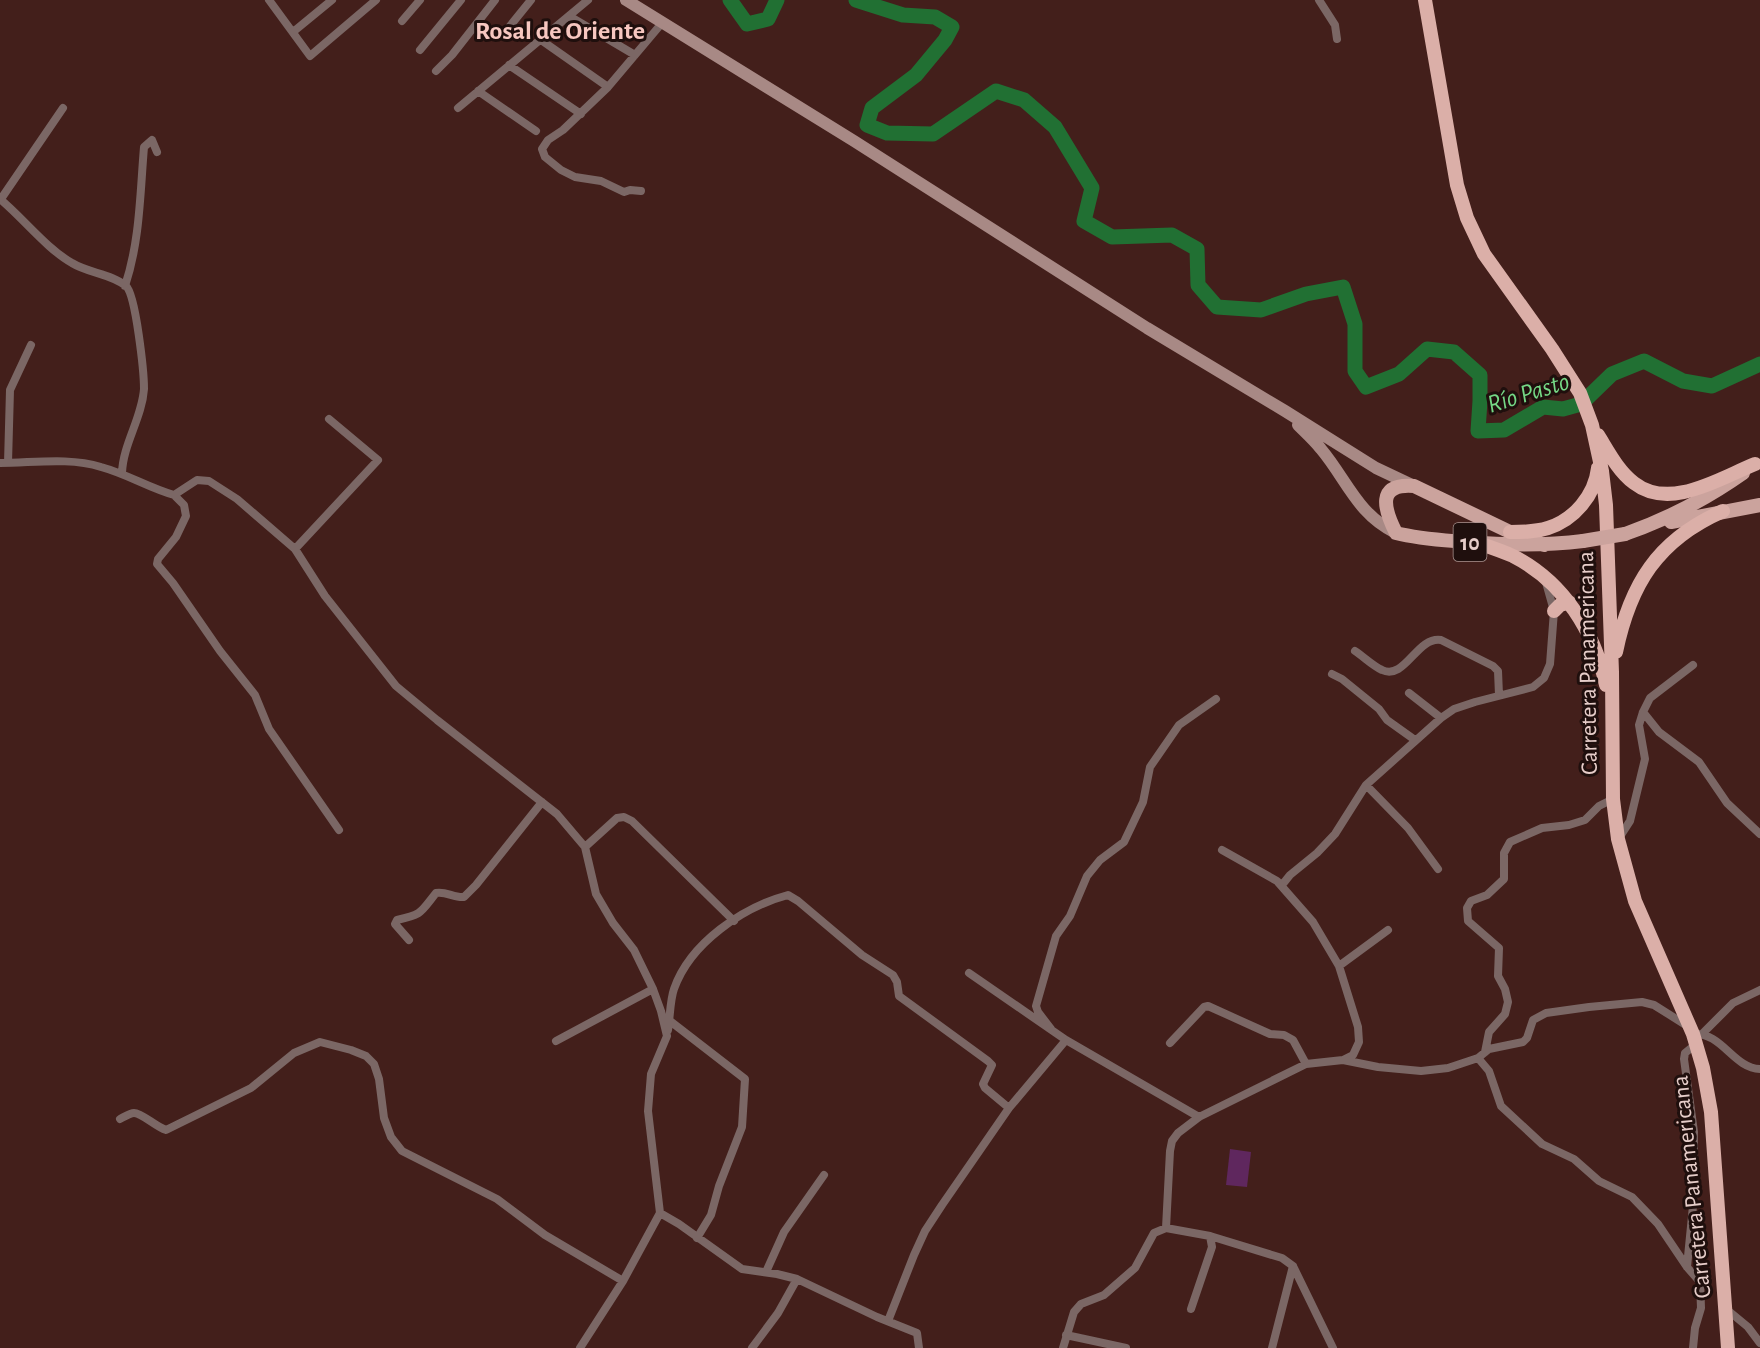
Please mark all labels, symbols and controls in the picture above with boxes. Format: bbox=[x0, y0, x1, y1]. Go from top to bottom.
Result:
district label: Rosal de Oriente bbox=[475, 18, 645, 44]
water label: Río Pasto bbox=[1484, 368, 1572, 418]
road number: 10 bbox=[1454, 523, 1486, 561]
street label: Carretera Panamericana bbox=[1574, 551, 1602, 775]
street label: Carretera Panamericana bbox=[1668, 1074, 1716, 1299]

